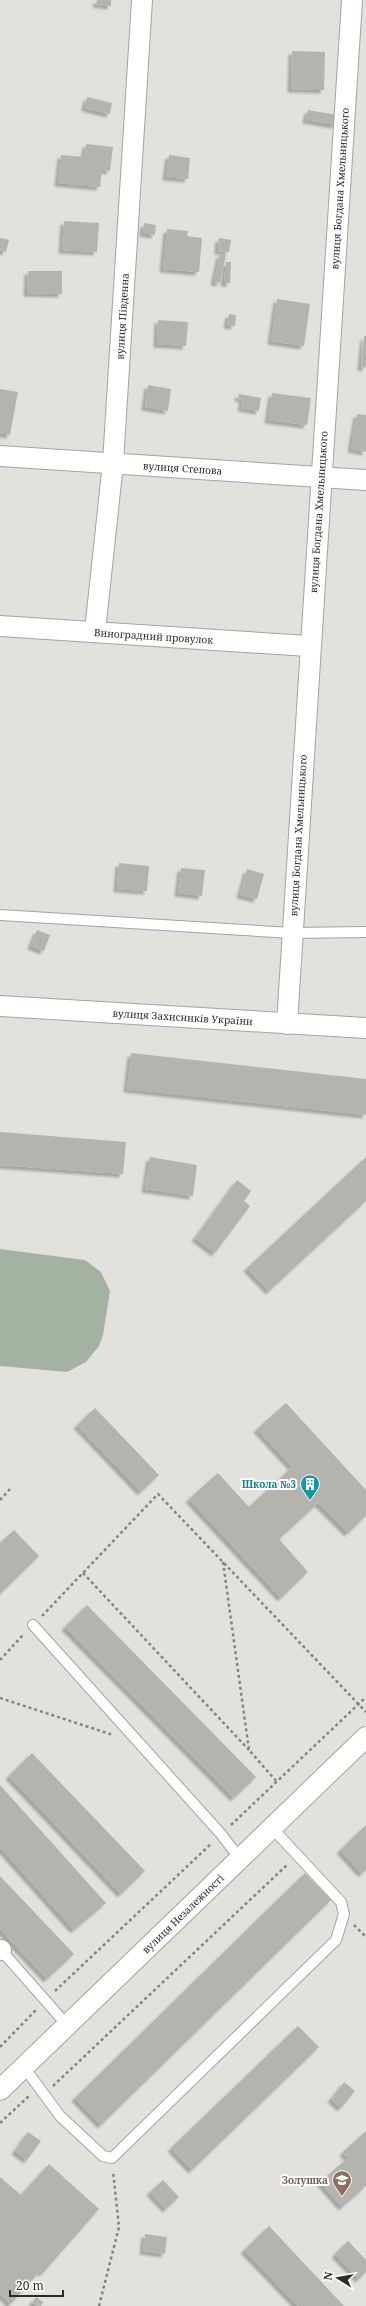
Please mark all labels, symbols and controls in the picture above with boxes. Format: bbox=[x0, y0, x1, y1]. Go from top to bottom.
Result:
street label: вулиця Богдана Хмельницького bbox=[327, 107, 352, 270]
street label: вулиця Південна bbox=[113, 272, 132, 360]
street label: вулиця Богдана Хмельницького bbox=[306, 430, 331, 593]
street label: вулиця Степова bbox=[142, 458, 223, 478]
street label: Виноградний провулок bbox=[94, 625, 214, 647]
street label: вулиця Богдана Хмельницького bbox=[286, 754, 310, 917]
street label: вулиця Захисників України bbox=[112, 1006, 253, 1028]
building icon: Школа №3 bbox=[299, 1473, 321, 1501]
place label: Школа №3 bbox=[242, 1477, 296, 1491]
street label: вулиця Незалежності bbox=[139, 1871, 227, 1956]
school or university icon: Золушка bbox=[331, 2169, 353, 2197]
place label: Золушка bbox=[282, 2173, 328, 2187]
north arrow bbox=[318, 2258, 358, 2298]
text: N bbox=[320, 2270, 336, 2282]
scale bar bbox=[10, 2272, 63, 2298]
text: 20 m bbox=[16, 2277, 44, 2294]

